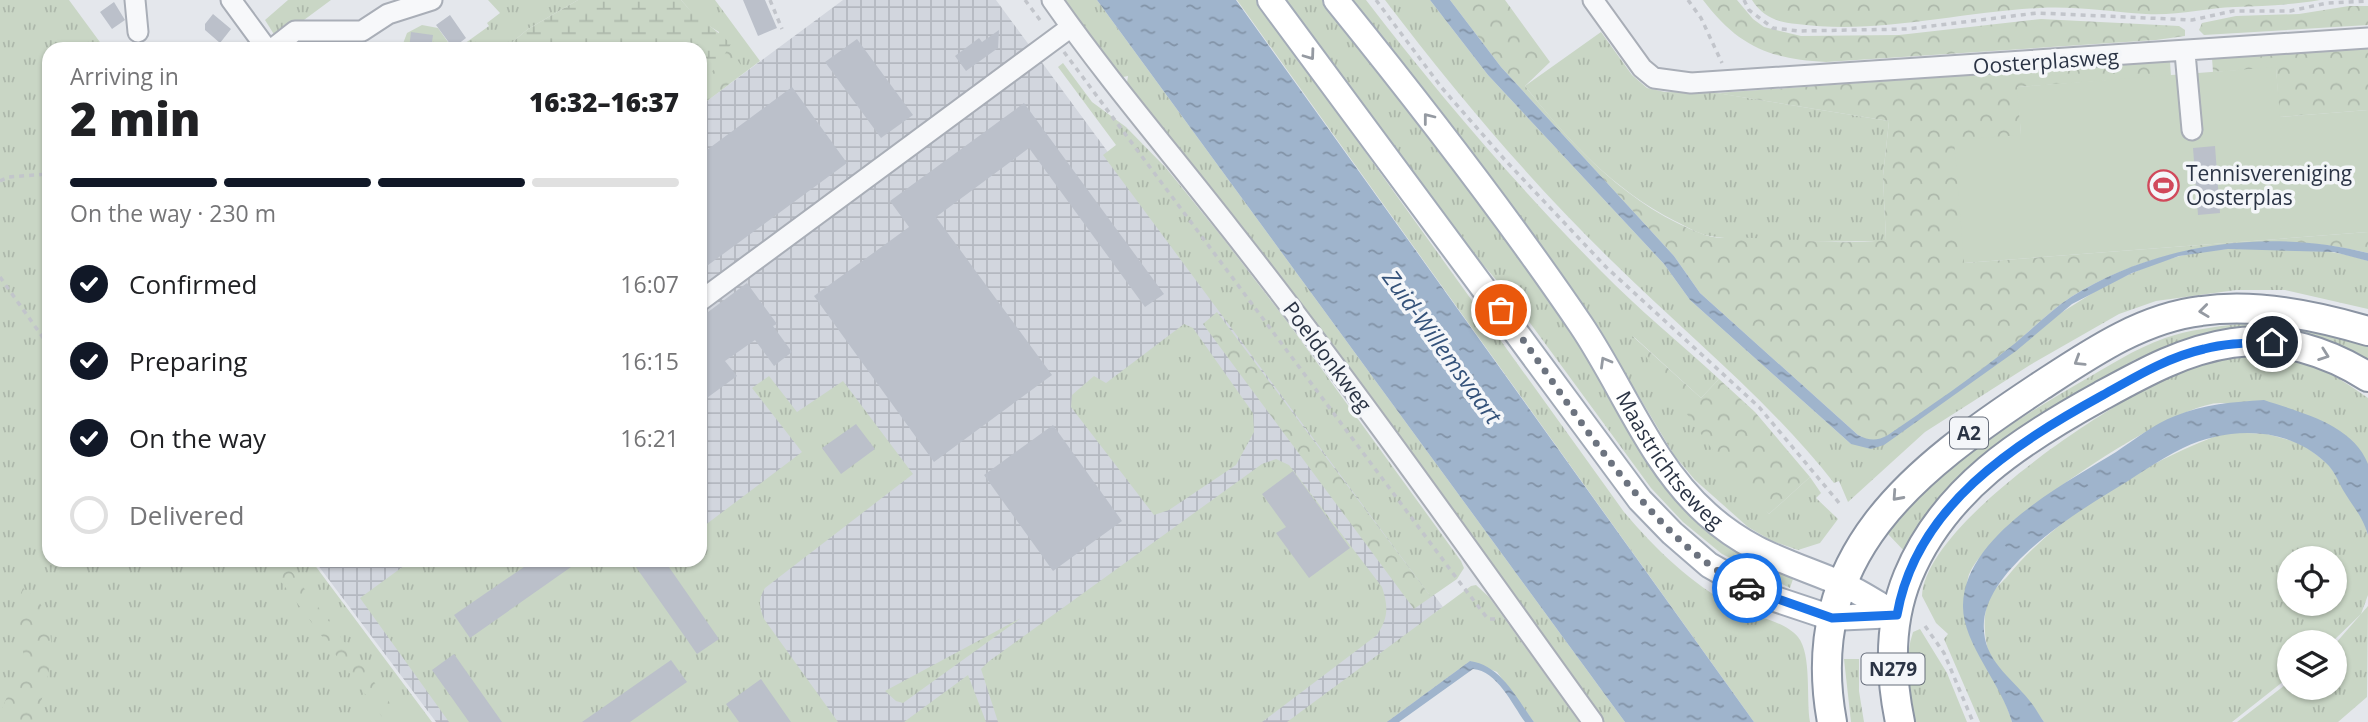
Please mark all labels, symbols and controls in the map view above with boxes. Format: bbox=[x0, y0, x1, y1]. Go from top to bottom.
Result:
street label: Oosterplasweg bbox=[1972, 42, 2120, 80]
one-way arrow bbox=[1301, 47, 1314, 60]
text: Arriving in bbox=[70, 60, 179, 92]
text: 16:32–16:37 bbox=[529, 84, 679, 120]
text: 2 min bbox=[70, 87, 201, 149]
one-way arrow bbox=[1424, 113, 1437, 125]
place label: Tennisvereniging Oosterplas bbox=[2186, 159, 2352, 211]
sports icon: Tennisvereniging Oosterplas bbox=[2146, 169, 2180, 203]
text: On the way · 230 m bbox=[70, 197, 276, 229]
water label: Zuid-Willemsvaart bbox=[1375, 262, 1511, 431]
icon: check bbox=[70, 265, 108, 303]
text: Confirmed bbox=[129, 266, 257, 302]
text: 16:07 bbox=[620, 268, 679, 300]
pin bbox=[1471, 280, 1531, 340]
icon: bag bbox=[1482, 291, 1520, 329]
street label: Poeldonkweg bbox=[1277, 296, 1378, 417]
one-way arrow bbox=[2198, 303, 2210, 318]
pin bbox=[2242, 312, 2302, 372]
icon: home bbox=[2253, 323, 2291, 361]
icon: check bbox=[70, 342, 108, 380]
text: Preparing bbox=[129, 343, 247, 379]
text: 16:15 bbox=[620, 345, 679, 377]
one-way arrow bbox=[2318, 347, 2330, 361]
one-way arrow bbox=[2074, 352, 2087, 365]
one-way arrow bbox=[1600, 357, 1613, 370]
street label: Maastrichtseweg bbox=[1610, 386, 1729, 535]
road number: A2 bbox=[1950, 418, 1988, 448]
icon: check bbox=[70, 419, 108, 457]
text: On the way bbox=[129, 420, 266, 456]
text: 16:21 bbox=[620, 422, 679, 454]
one-way arrow bbox=[1893, 488, 1906, 501]
text: Delivered bbox=[129, 497, 244, 533]
map controls bbox=[2277, 546, 2347, 700]
button: locate bbox=[2277, 546, 2347, 616]
courier bbox=[1712, 553, 1782, 623]
icon: car bbox=[1728, 569, 1766, 607]
button: layers bbox=[2277, 630, 2347, 700]
road number: N279 bbox=[1862, 654, 1924, 684]

